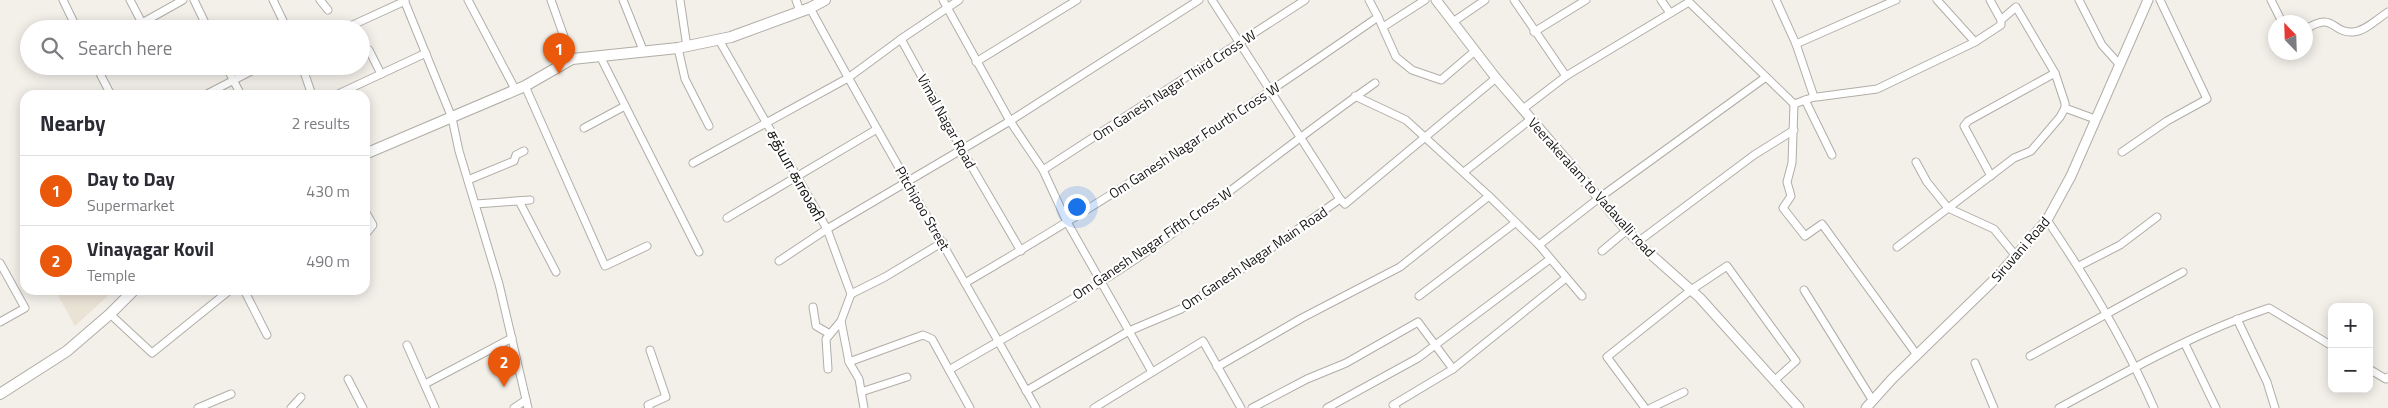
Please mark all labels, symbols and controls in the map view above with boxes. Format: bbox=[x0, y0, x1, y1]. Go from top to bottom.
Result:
north arrow bbox=[2268, 15, 2313, 60]
search box bbox=[20, 20, 370, 75]
street label: Om Ganesh Nagar Third Cross W bbox=[1088, 24, 1260, 146]
text: Search here bbox=[78, 33, 172, 62]
pin: 1 bbox=[543, 33, 575, 74]
icon: search bbox=[38, 34, 66, 62]
street label: Vimal Nagar Road bbox=[912, 70, 982, 172]
street label: Om Ganesh Nagar Fourth Cross W bbox=[1104, 77, 1284, 203]
text: Nearby bbox=[40, 107, 105, 139]
text: 2 results bbox=[291, 111, 350, 135]
street label: Veerakeralam to Vadavalli road bbox=[1523, 113, 1661, 261]
street label: சத்யா காலனி bbox=[762, 125, 830, 225]
street label: Pitchipoo Street bbox=[890, 162, 956, 254]
text: Day to Day bbox=[87, 164, 175, 193]
text: 1 bbox=[52, 179, 60, 203]
text: 430 m bbox=[306, 179, 350, 203]
street label: Om Ganesh Nagar Fifth Cross W bbox=[1068, 182, 1236, 304]
text: Supermarket bbox=[87, 193, 174, 217]
your location bbox=[1064, 194, 1090, 220]
street label: Om Ganesh Nagar Main Road bbox=[1177, 201, 1331, 315]
street label: Siruvani Road bbox=[1986, 212, 2054, 286]
text: Vinayagar Kovil bbox=[87, 234, 214, 263]
text: 2 bbox=[52, 249, 60, 273]
text: 490 m bbox=[306, 249, 350, 273]
text: Temple bbox=[87, 263, 136, 287]
map controls bbox=[2328, 303, 2373, 393]
button: + bbox=[2328, 303, 2373, 348]
pin: 2 bbox=[488, 346, 520, 387]
button: − bbox=[2328, 348, 2373, 393]

